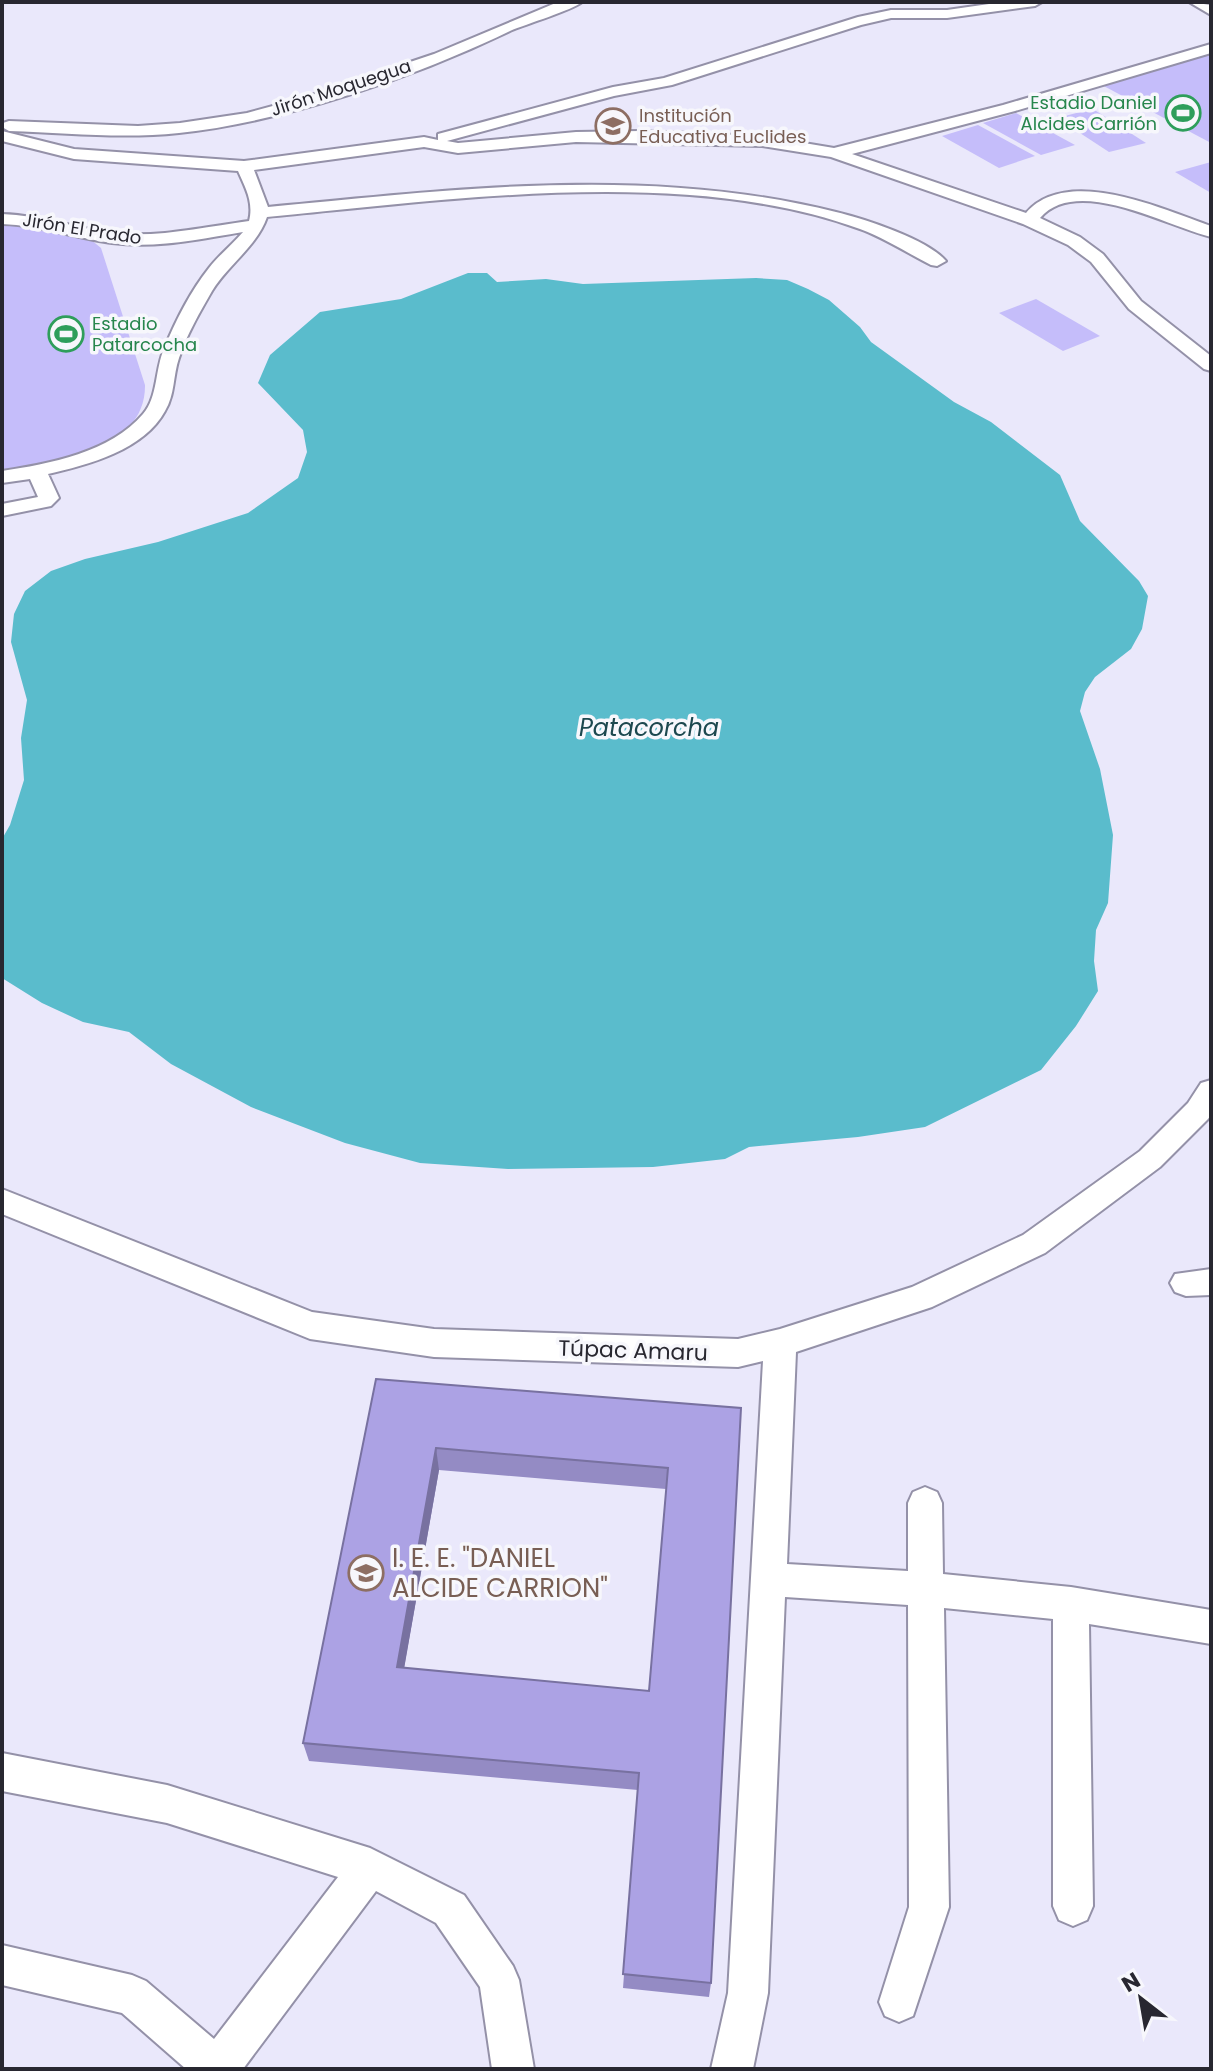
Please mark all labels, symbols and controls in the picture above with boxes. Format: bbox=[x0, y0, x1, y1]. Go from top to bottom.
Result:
street label: Jirón Moquegua bbox=[267, 53, 414, 122]
place label: Estadio Daniel Alcides Carrión bbox=[1021, 90, 1157, 136]
sports icon: Estadio Daniel Alcides Carrión bbox=[1164, 94, 1202, 132]
place label: Institución Educativa Euclides bbox=[639, 103, 806, 149]
school or university icon: Institución Educativa Euclides bbox=[594, 107, 632, 145]
street label: Jirón El Prado bbox=[21, 207, 143, 250]
place label: Estadio Patarcocha bbox=[92, 311, 197, 357]
sports icon: Estadio Patarcocha bbox=[47, 315, 85, 353]
water label: Patacorcha bbox=[579, 711, 719, 744]
street label: Túpac Amaru bbox=[558, 1332, 708, 1369]
place label: I. E. E. "DANIEL ALCIDE CARRION" bbox=[392, 1540, 608, 1606]
school or university icon: I. E. E. "DANIEL ALCIDE CARRION" bbox=[347, 1554, 385, 1592]
north arrow bbox=[1101, 1959, 1181, 2039]
text: N bbox=[1116, 1965, 1146, 2000]

